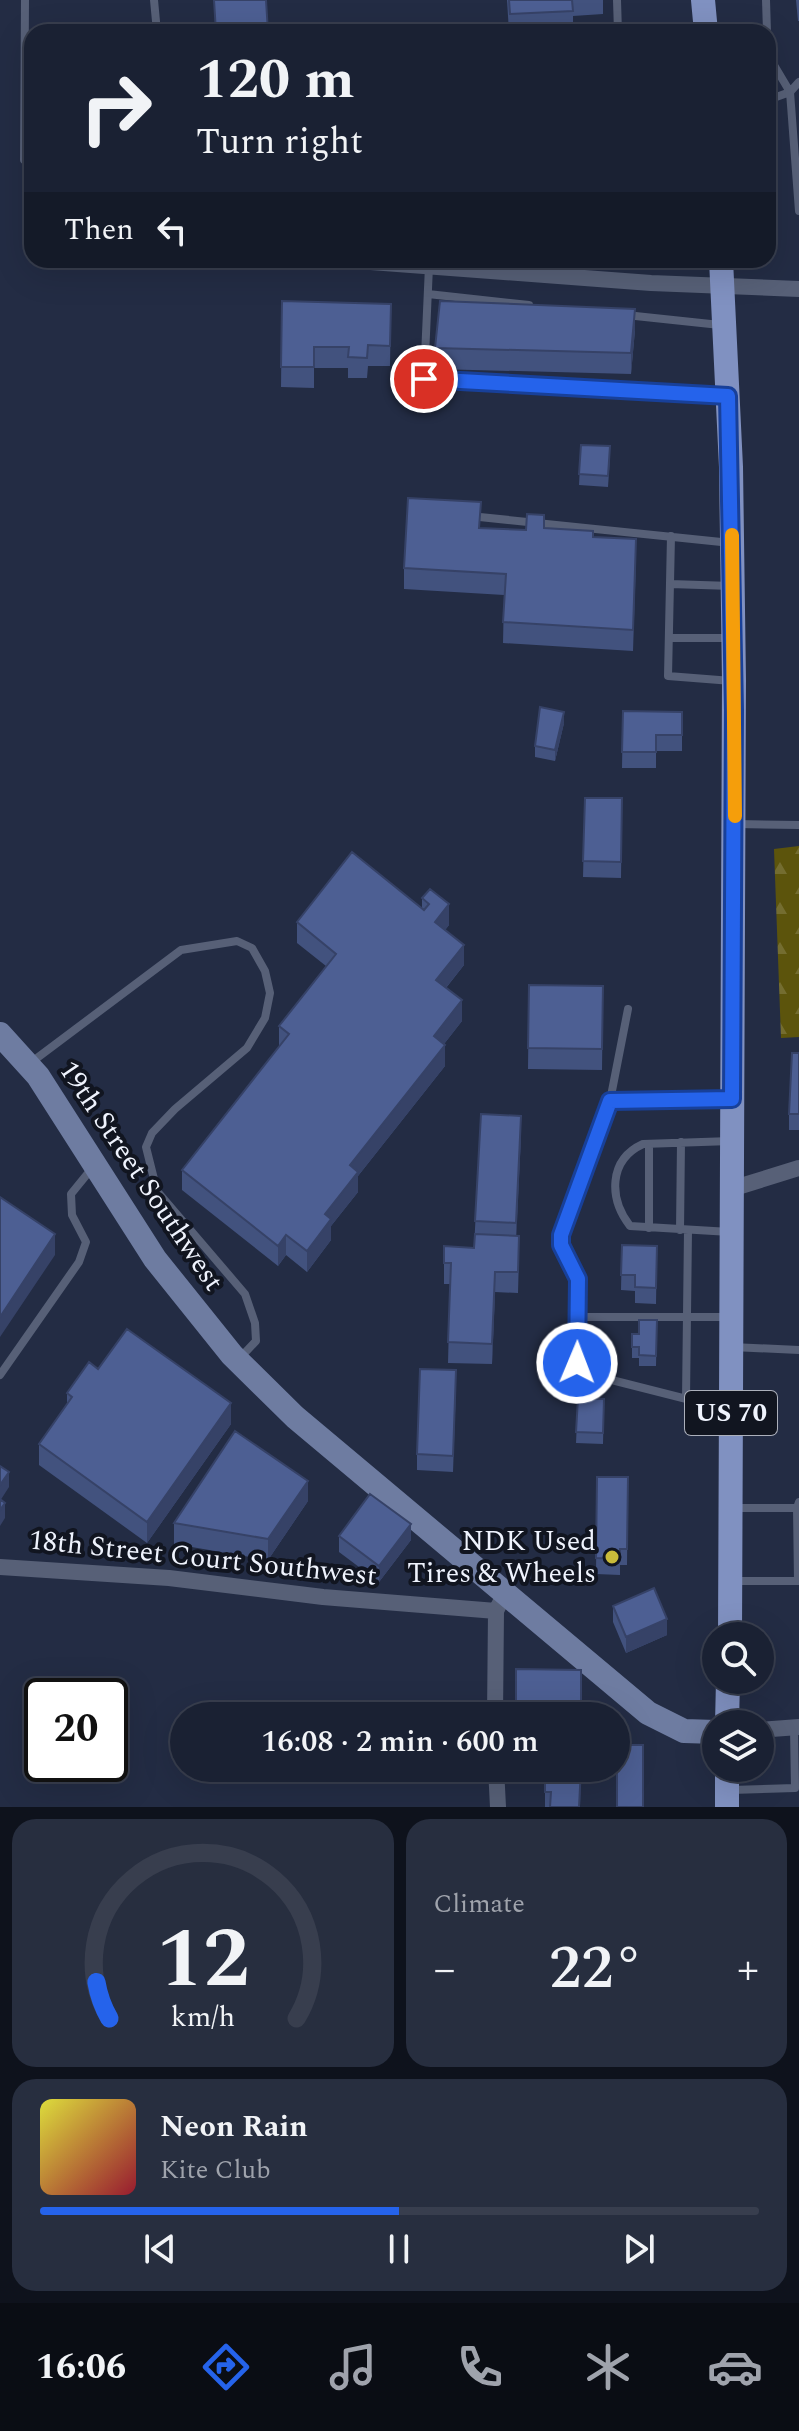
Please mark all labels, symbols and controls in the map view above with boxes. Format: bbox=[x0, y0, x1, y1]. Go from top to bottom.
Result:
text: 120 m bbox=[196, 38, 355, 123]
icon: right bbox=[64, 56, 168, 160]
text: Turn right bbox=[196, 115, 363, 170]
text: Then bbox=[64, 207, 134, 253]
icon: left bbox=[150, 208, 194, 252]
pin bbox=[390, 345, 458, 413]
icon: arrive bbox=[402, 357, 446, 401]
street label: 19th Street Southwest bbox=[48, 1052, 234, 1300]
position arrow bbox=[535, 1321, 619, 1405]
road number: US 70 bbox=[685, 1391, 777, 1435]
street label: 18th Street Court Southwest bbox=[27, 1518, 379, 1598]
place label: NDK Used Tires & Wheels bbox=[407, 1520, 596, 1595]
marker: NDK Used Tires & Wheels bbox=[603, 1548, 621, 1566]
map controls bbox=[702, 1622, 774, 1782]
button: search bbox=[702, 1622, 774, 1694]
speed limit sign: 20 bbox=[24, 1678, 128, 1782]
button: layers bbox=[702, 1710, 774, 1782]
text: 16:08 · 2 min · 600 m bbox=[261, 1719, 539, 1765]
text: Climate bbox=[434, 1884, 525, 1924]
text: 12 bbox=[156, 1897, 249, 2024]
text: 22° bbox=[549, 1923, 643, 2015]
text: − bbox=[434, 1936, 456, 2003]
text: + bbox=[737, 1936, 759, 2003]
text: km/h bbox=[171, 1996, 235, 2039]
text: Neon Rain bbox=[160, 2104, 308, 2150]
text: Kite Club bbox=[160, 2150, 271, 2190]
icon: previous bbox=[138, 2227, 182, 2271]
icon: pause bbox=[377, 2227, 421, 2271]
icon: next bbox=[617, 2227, 661, 2271]
icon: directions bbox=[198, 2339, 254, 2395]
icon: music bbox=[325, 2339, 381, 2395]
icon: phone bbox=[452, 2339, 508, 2395]
icon: climate bbox=[580, 2339, 636, 2395]
icon: car bbox=[707, 2339, 763, 2395]
text: 16:06 bbox=[36, 2340, 126, 2395]

